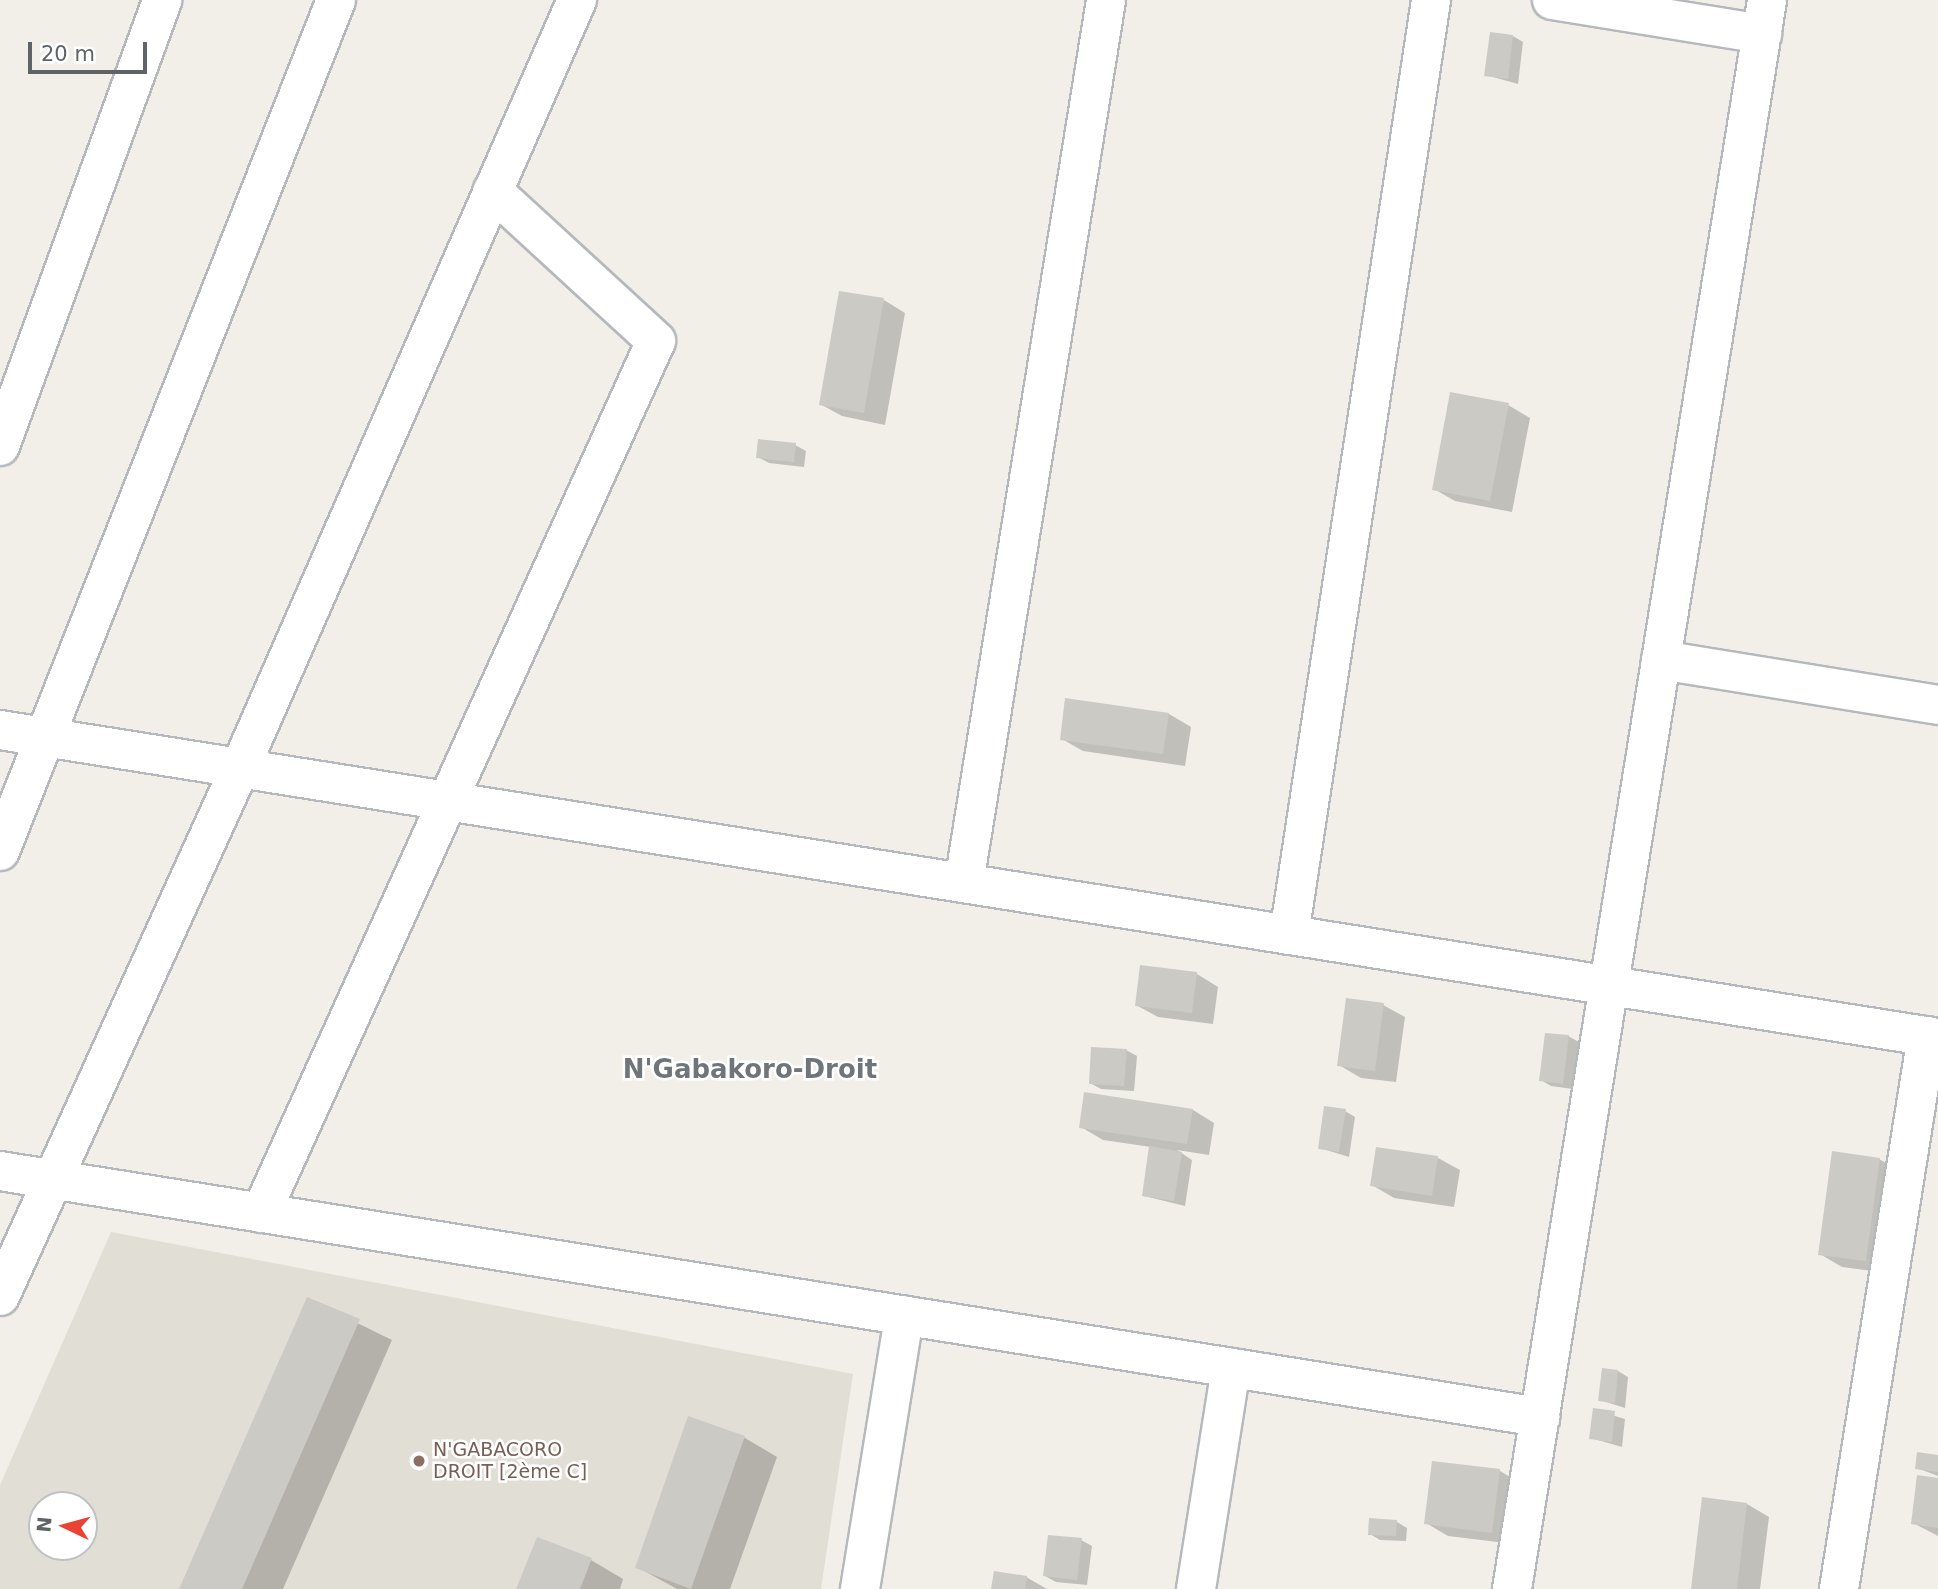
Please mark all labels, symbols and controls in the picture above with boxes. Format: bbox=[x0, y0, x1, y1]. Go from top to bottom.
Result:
scale bar bbox=[32, 28, 150, 72]
text: 20 m bbox=[41, 42, 95, 66]
district label: N'Gabakoro-Droit bbox=[623, 1054, 877, 1086]
place label: N'GABACORO DROIT [2ème C] bbox=[433, 1439, 587, 1483]
marker: N'GABACORO DROIT [2ème C] bbox=[411, 1453, 427, 1469]
north arrow bbox=[28, 1491, 98, 1561]
text: N bbox=[32, 1515, 56, 1533]

